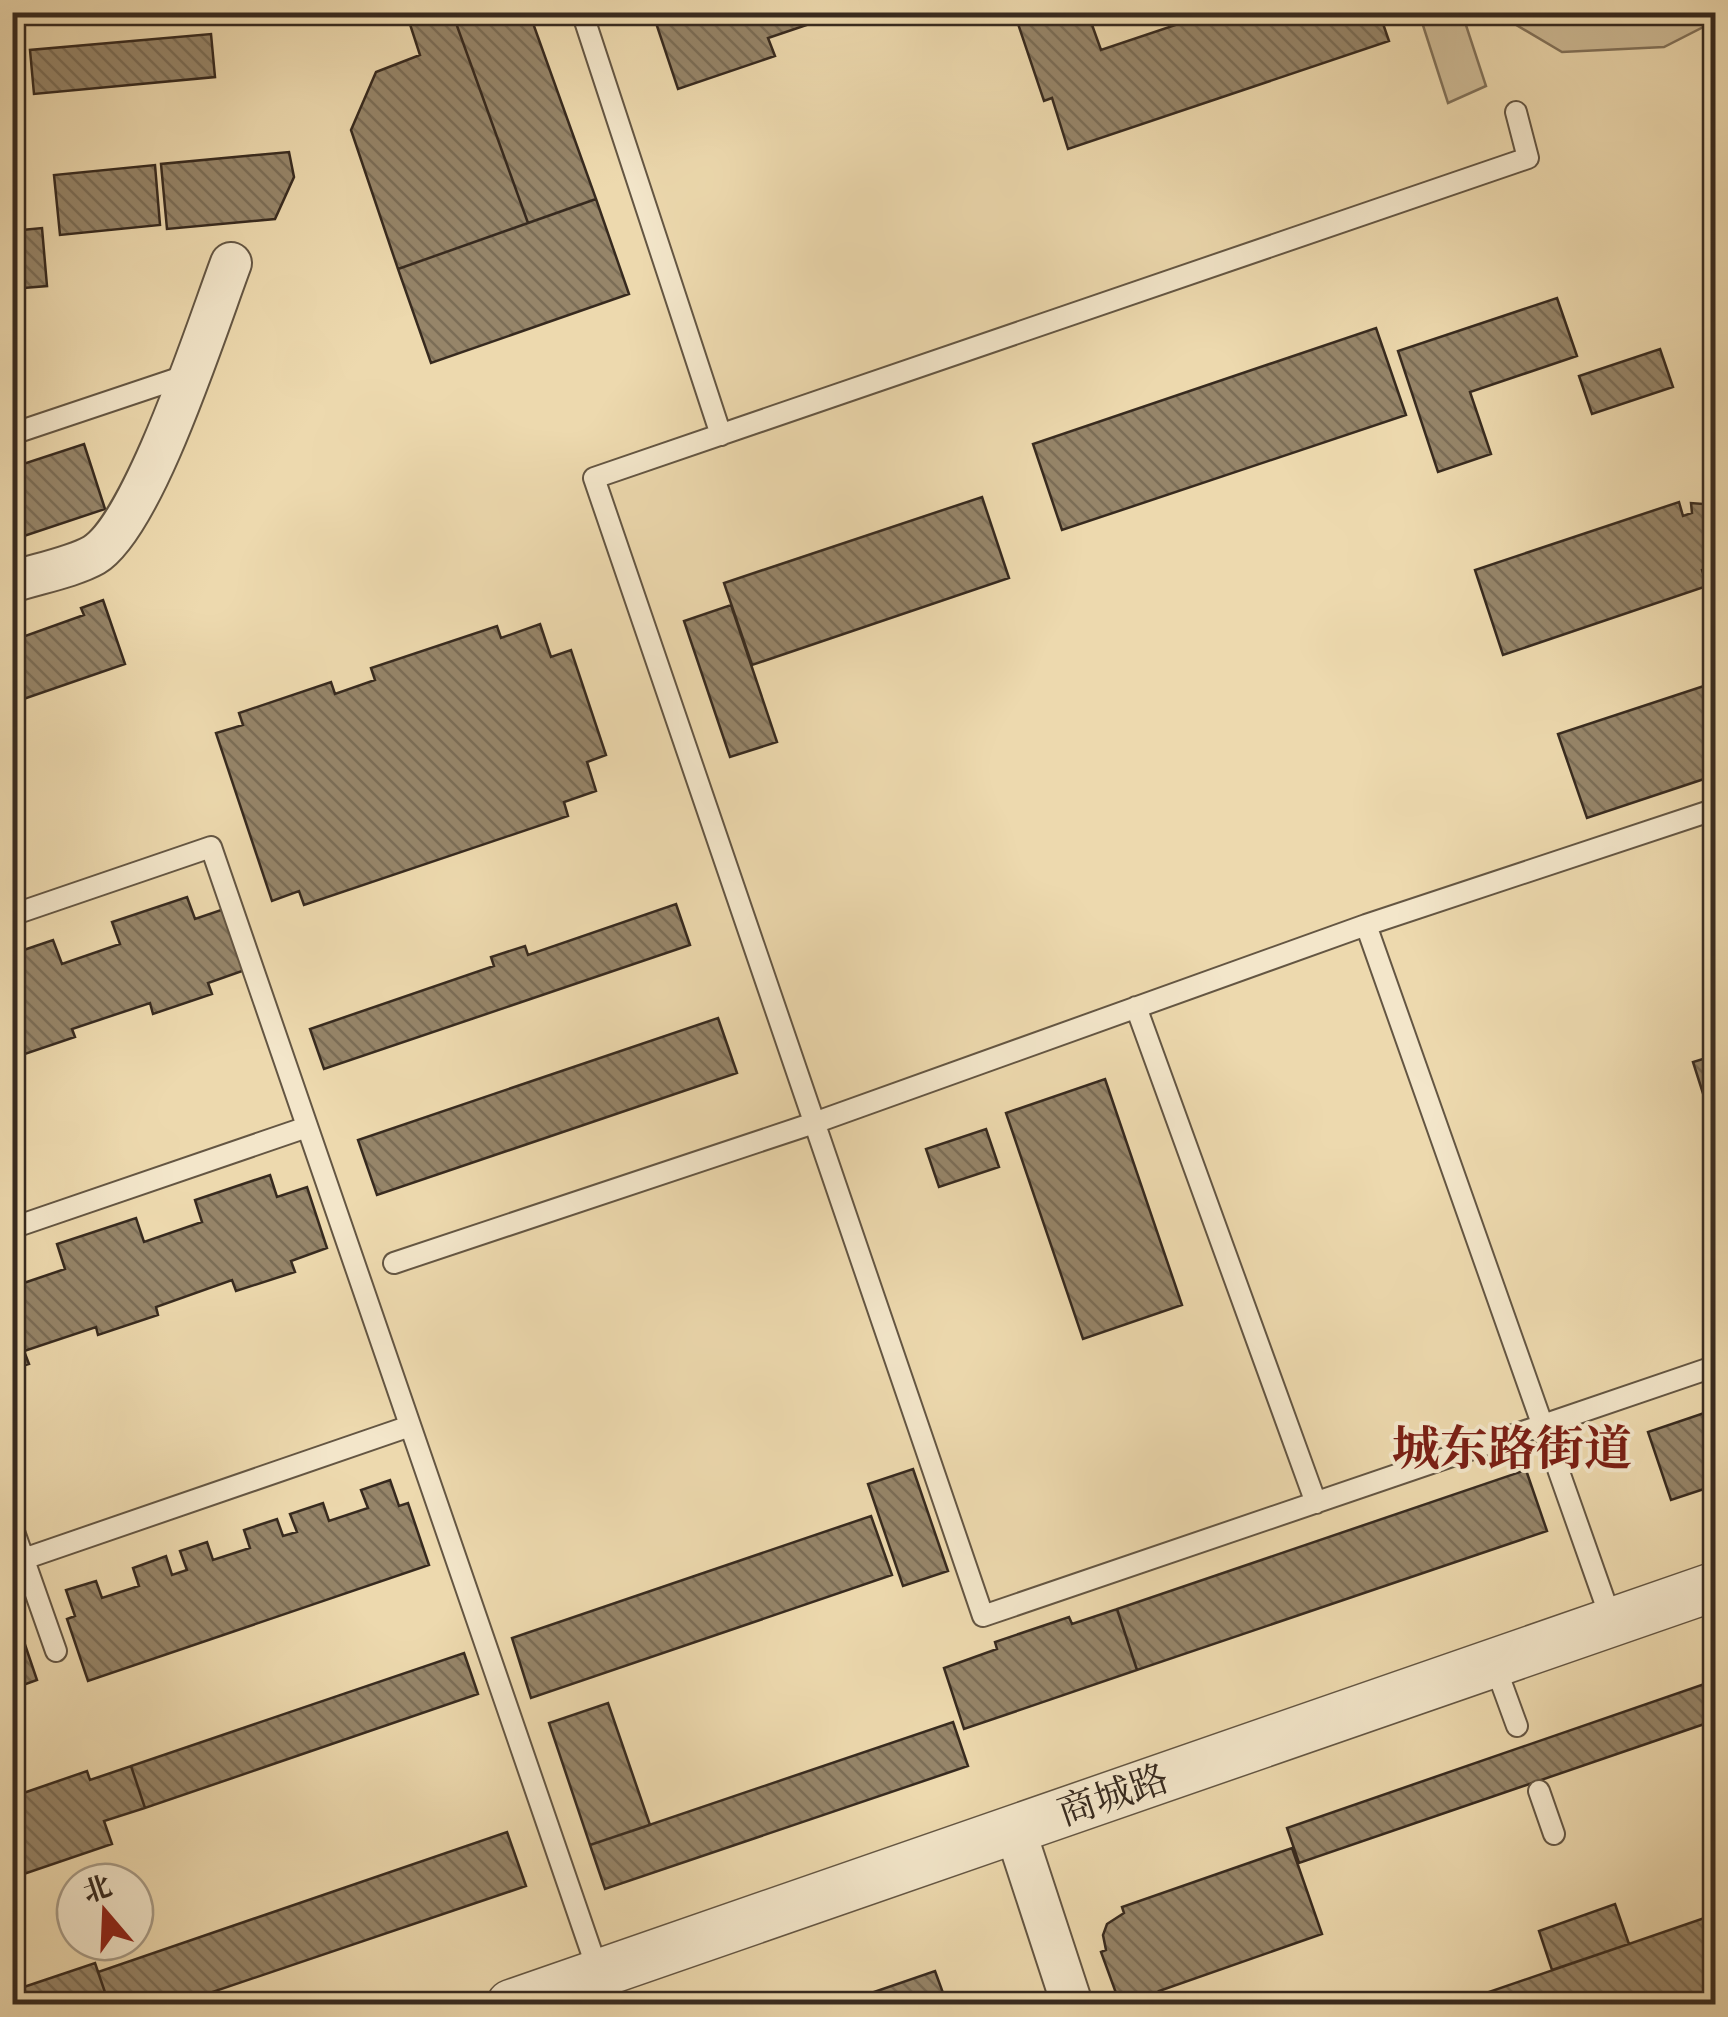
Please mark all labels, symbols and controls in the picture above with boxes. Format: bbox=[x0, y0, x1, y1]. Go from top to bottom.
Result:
district label: 城东路街道 bbox=[1392, 1422, 1632, 1482]
street label: 商城路 bbox=[1052, 1757, 1176, 1839]
north arrow bbox=[55, 1862, 155, 1962]
text: 北 bbox=[79, 1870, 117, 1912]

